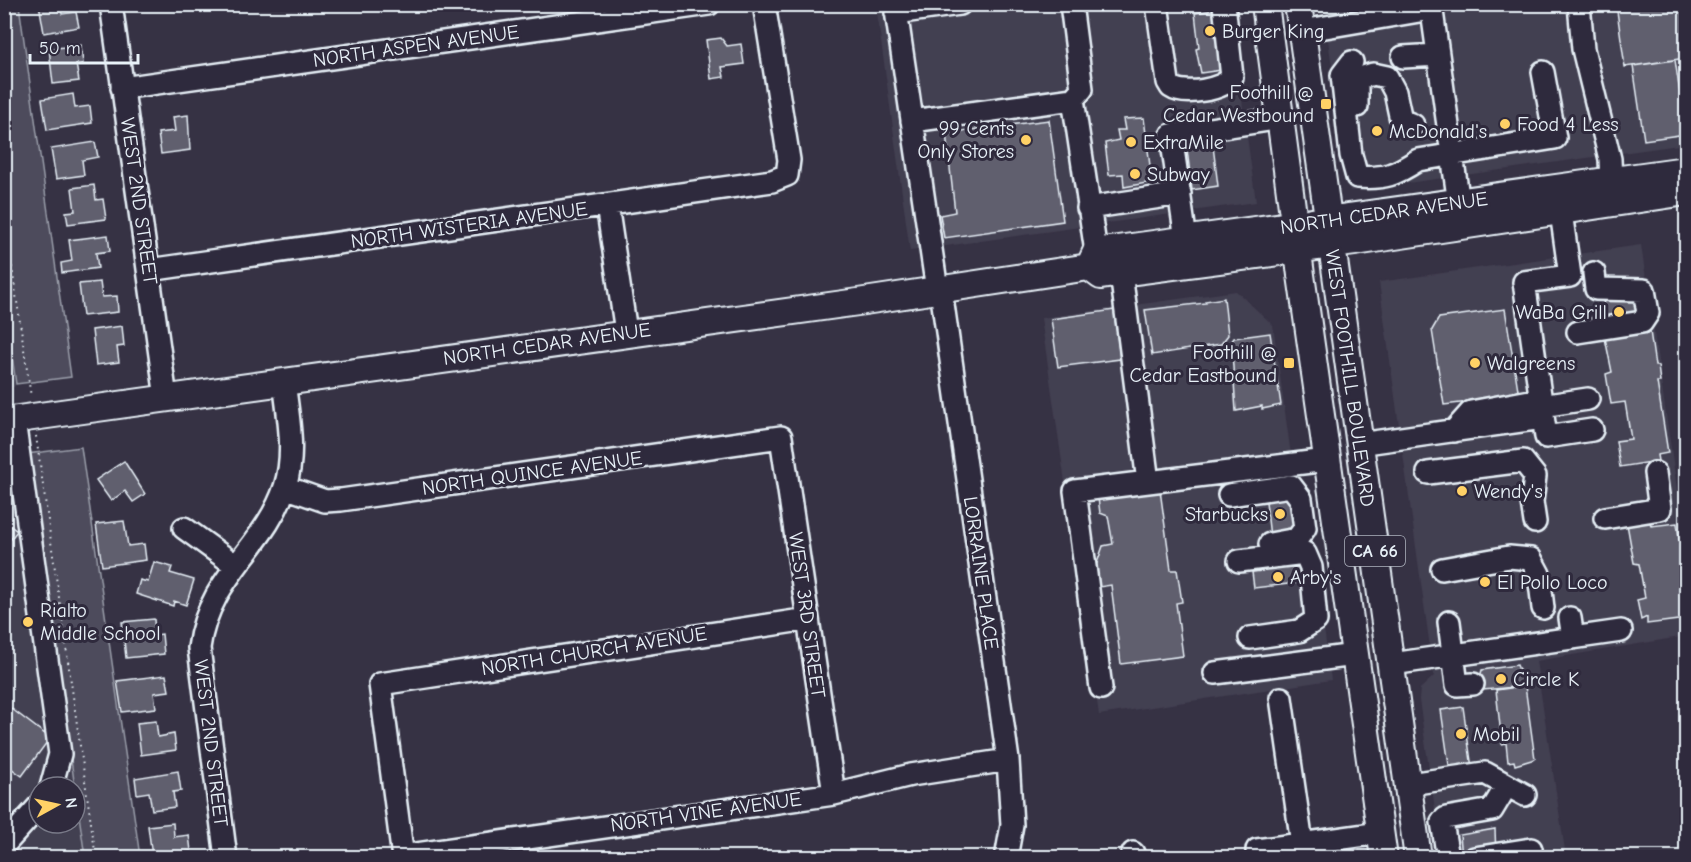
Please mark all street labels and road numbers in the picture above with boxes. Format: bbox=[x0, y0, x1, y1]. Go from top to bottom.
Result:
street label: NORTH ASPEN AVENUE bbox=[311, 20, 521, 72]
street label: WEST 2ND STREET bbox=[116, 116, 162, 287]
street label: NORTH CEDAR AVENUE bbox=[1279, 187, 1489, 239]
street label: NORTH WISTERIA AVENUE bbox=[349, 197, 589, 253]
street label: WEST FOOTHILL BOULEVARD bbox=[1321, 248, 1379, 508]
street label: NORTH CEDAR AVENUE bbox=[442, 318, 652, 370]
street label: NORTH QUINCE AVENUE bbox=[420, 446, 644, 500]
street label: LORRAINE PLACE bbox=[959, 495, 1003, 651]
street label: WEST 3RD STREET bbox=[784, 531, 830, 700]
road number: CA 66 bbox=[1345, 536, 1405, 566]
street label: NORTH CHURCH AVENUE bbox=[480, 622, 708, 680]
street label: WEST 2ND STREET bbox=[189, 658, 233, 829]
street label: NORTH VINE AVENUE bbox=[609, 787, 803, 837]

